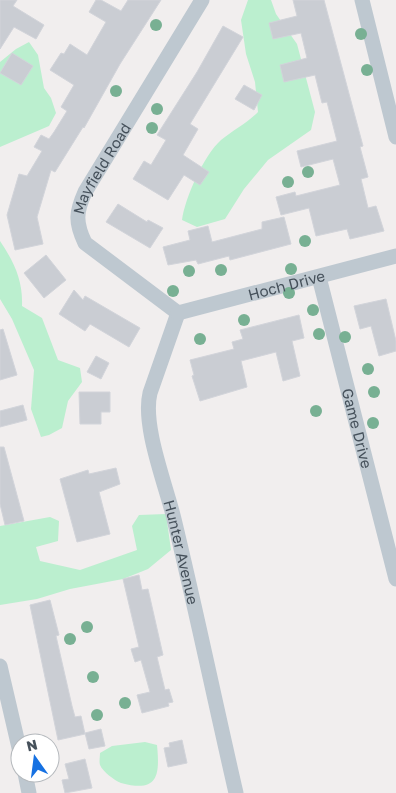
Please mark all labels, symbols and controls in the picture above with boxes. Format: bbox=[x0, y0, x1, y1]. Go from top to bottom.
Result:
street label: Mayfield Road bbox=[69, 119, 134, 216]
street label: Hoch Drive bbox=[246, 266, 327, 303]
street label: Game Drive bbox=[339, 386, 376, 470]
street label: Hunter Avenue bbox=[160, 498, 203, 606]
north arrow bbox=[10, 733, 60, 783]
text: N bbox=[25, 735, 39, 754]

